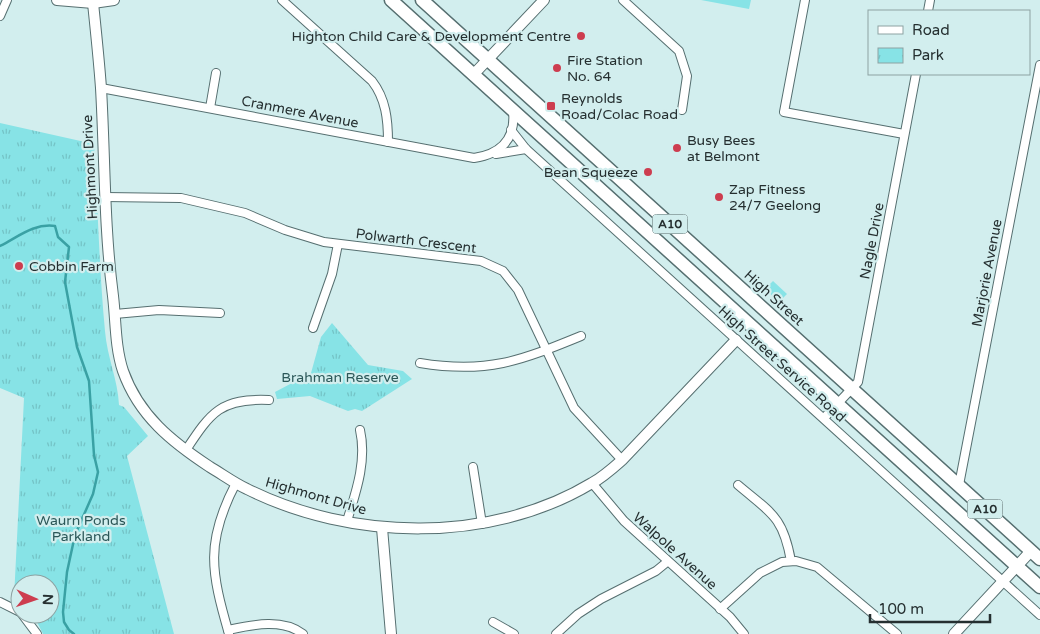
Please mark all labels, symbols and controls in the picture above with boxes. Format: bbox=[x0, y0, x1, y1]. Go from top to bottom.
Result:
legend bbox=[868, 10, 1030, 75]
text: Road bbox=[912, 21, 950, 39]
place label: Highton Child Care & Development Centre bbox=[292, 28, 571, 45]
marker: Highton Child Care & Development Centre bbox=[575, 30, 587, 42]
text: Park bbox=[912, 46, 944, 64]
place label: Fire Station No. 64 bbox=[567, 52, 643, 85]
marker: Fire Station No. 64 bbox=[551, 62, 563, 74]
place label: Reynolds Road/Colac Road bbox=[561, 90, 678, 123]
street label: Cranmere Avenue bbox=[240, 92, 360, 132]
marker: Reynolds Road/Colac Road bbox=[545, 100, 557, 112]
street label: Highmont Drive bbox=[79, 114, 101, 220]
place label: Busy Bees at Belmont bbox=[687, 132, 760, 165]
marker: Busy Bees at Belmont bbox=[671, 142, 683, 154]
place label: Bean Squeeze bbox=[544, 164, 638, 181]
marker: Bean Squeeze bbox=[642, 166, 654, 178]
place label: Zap Fitness 24/7 Geelong bbox=[729, 181, 821, 214]
marker: Zap Fitness 24/7 Geelong bbox=[713, 191, 725, 203]
street label: Nagle Drive bbox=[856, 201, 888, 281]
road number: A10 bbox=[652, 214, 688, 233]
street label: Marjorie Avenue bbox=[968, 218, 1006, 328]
street label: Polwarth Crescent bbox=[355, 225, 478, 257]
place label: Cobbin Farm bbox=[29, 258, 114, 275]
marker: Cobbin Farm bbox=[13, 260, 25, 272]
street label: High Street bbox=[740, 267, 808, 330]
street label: High Street Service Road bbox=[715, 302, 849, 426]
park label: Brahman Reserve bbox=[281, 369, 399, 386]
street label: Highmont Drive bbox=[263, 473, 369, 519]
road number: A10 bbox=[968, 499, 1002, 518]
street label: Walpole Avenue bbox=[629, 509, 721, 593]
park label: Waurn Ponds Parkland bbox=[36, 512, 126, 545]
north arrow bbox=[10, 574, 60, 624]
scale bar bbox=[870, 592, 990, 624]
text: N bbox=[39, 594, 56, 605]
text: 100 m bbox=[878, 600, 924, 618]

